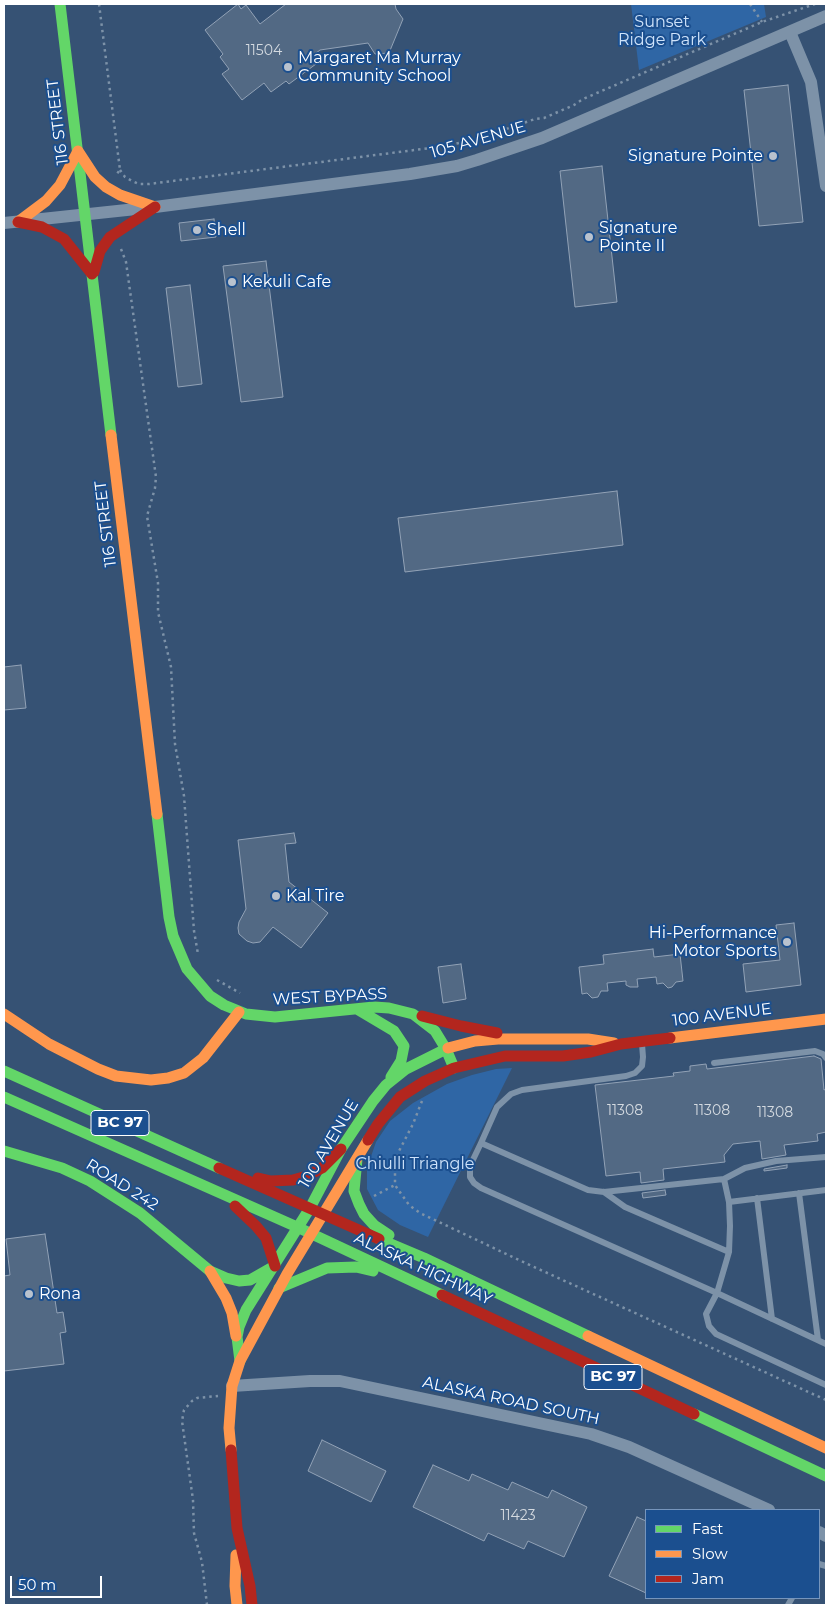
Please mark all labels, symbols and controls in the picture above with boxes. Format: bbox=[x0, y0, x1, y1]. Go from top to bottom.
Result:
park label: Sunset Ridge Park bbox=[618, 12, 706, 50]
house number: 11504 bbox=[246, 43, 282, 59]
place label: Margaret Ma Murray Community School bbox=[298, 48, 461, 86]
marker: Margaret Ma Murray Community School bbox=[282, 61, 294, 73]
street label: 116 STREET bbox=[43, 78, 73, 166]
street label: 105 AVENUE bbox=[428, 117, 528, 163]
place label: Signature Pointe bbox=[628, 146, 763, 166]
marker: Signature Pointe bbox=[767, 150, 779, 162]
place label: Signature Pointe II bbox=[599, 218, 677, 256]
place label: Shell bbox=[207, 220, 246, 240]
marker: Shell bbox=[191, 224, 203, 236]
marker: Signature Pointe II bbox=[583, 231, 595, 243]
place label: Kekuli Cafe bbox=[242, 272, 331, 292]
marker: Kekuli Cafe bbox=[226, 276, 238, 288]
street label: 116 STREET bbox=[91, 480, 121, 568]
place label: Kal Tire bbox=[286, 886, 344, 906]
marker: Kal Tire bbox=[270, 890, 282, 902]
place label: Hi-Performance Motor Sports bbox=[649, 923, 777, 961]
marker: Hi-Performance Motor Sports bbox=[781, 936, 793, 948]
street label: WEST BYPASS bbox=[272, 984, 388, 1010]
street label: 100 AVENUE bbox=[671, 999, 773, 1031]
street label: 100 AVENUE bbox=[295, 1096, 363, 1192]
house number: 11308 bbox=[607, 1103, 643, 1119]
house number: 11308 bbox=[694, 1103, 730, 1119]
house number: 11308 bbox=[757, 1105, 793, 1121]
road number: BC 97 bbox=[91, 1110, 149, 1136]
park label: Chiulli Triangle bbox=[355, 1154, 475, 1174]
street label: ROAD 242 bbox=[82, 1155, 162, 1215]
street label: ALASKA HIGHWAY bbox=[351, 1229, 495, 1309]
place label: Rona bbox=[39, 1284, 81, 1304]
marker: Rona bbox=[23, 1288, 35, 1300]
road number: BC 97 bbox=[584, 1364, 642, 1390]
street label: ALASKA ROAD SOUTH bbox=[421, 1373, 601, 1429]
house number: 11423 bbox=[500, 1508, 536, 1524]
legend bbox=[645, 1509, 820, 1599]
text: Fast bbox=[692, 1519, 723, 1538]
text: Slow bbox=[692, 1544, 728, 1563]
scale bar bbox=[12, 1566, 105, 1598]
text: Jam bbox=[692, 1569, 724, 1588]
text: 50 m bbox=[18, 1575, 56, 1594]

